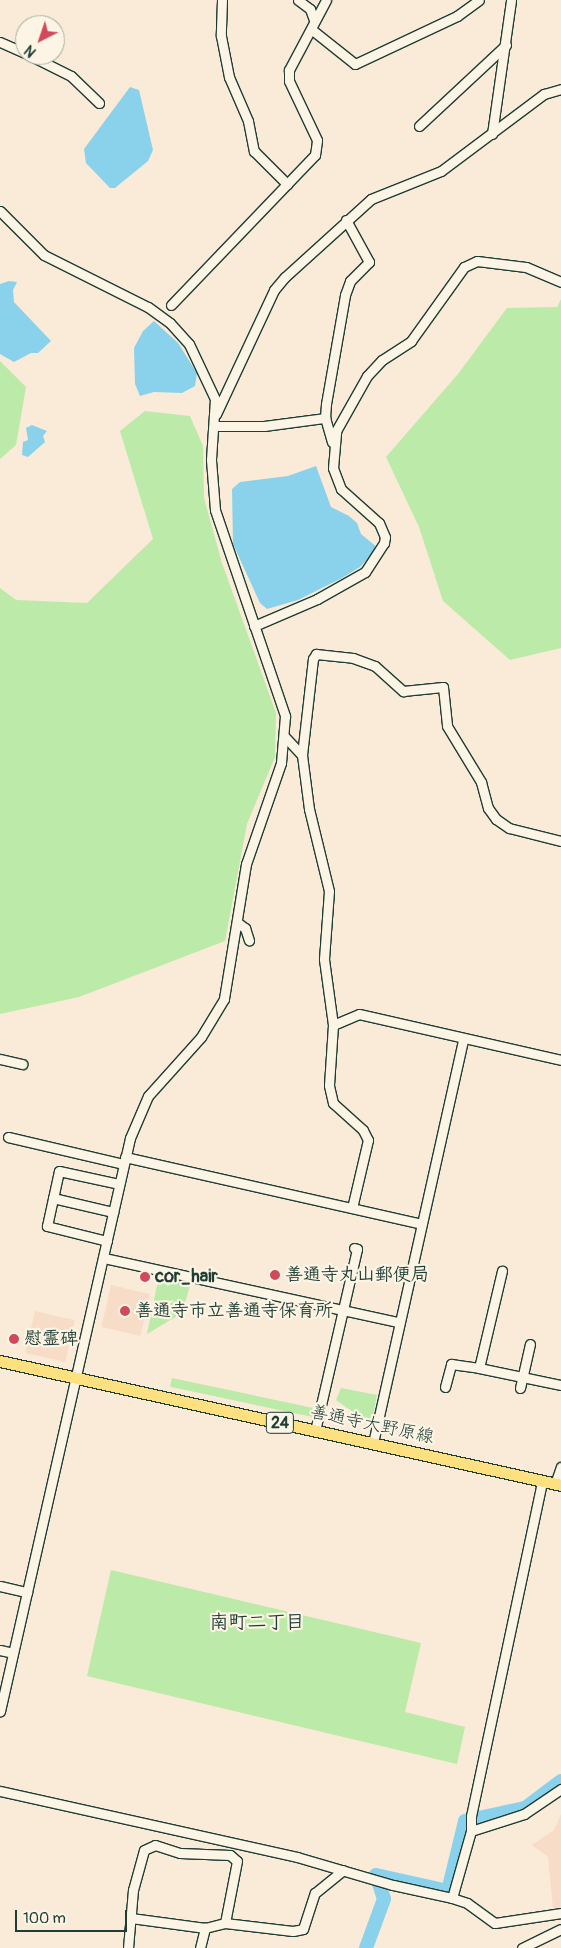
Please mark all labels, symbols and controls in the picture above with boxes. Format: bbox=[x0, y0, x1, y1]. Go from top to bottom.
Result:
north arrow bbox=[15, 15, 65, 65]
text: N bbox=[21, 41, 40, 60]
place label: 善通寺丸山郵便局 bbox=[285, 1264, 429, 1286]
place label: cor_hair bbox=[155, 1266, 218, 1288]
marker: 善通寺丸山郵便局 bbox=[269, 1269, 281, 1281]
marker: cor_hair bbox=[139, 1271, 151, 1283]
place label: 善通寺市立善通寺保育所 bbox=[135, 1300, 333, 1322]
marker: 善通寺市立善通寺保育所 bbox=[119, 1305, 131, 1317]
place label: 慰霊碑 bbox=[24, 1328, 78, 1350]
marker: 慰霊碑 bbox=[8, 1333, 20, 1345]
street label: 善通寺大野原線 bbox=[308, 1401, 436, 1449]
road number: 24 bbox=[265, 1410, 295, 1436]
district label: 南町二丁目 bbox=[210, 1612, 304, 1634]
scale bar bbox=[18, 1900, 130, 1932]
text: 100 m bbox=[23, 1909, 66, 1928]

